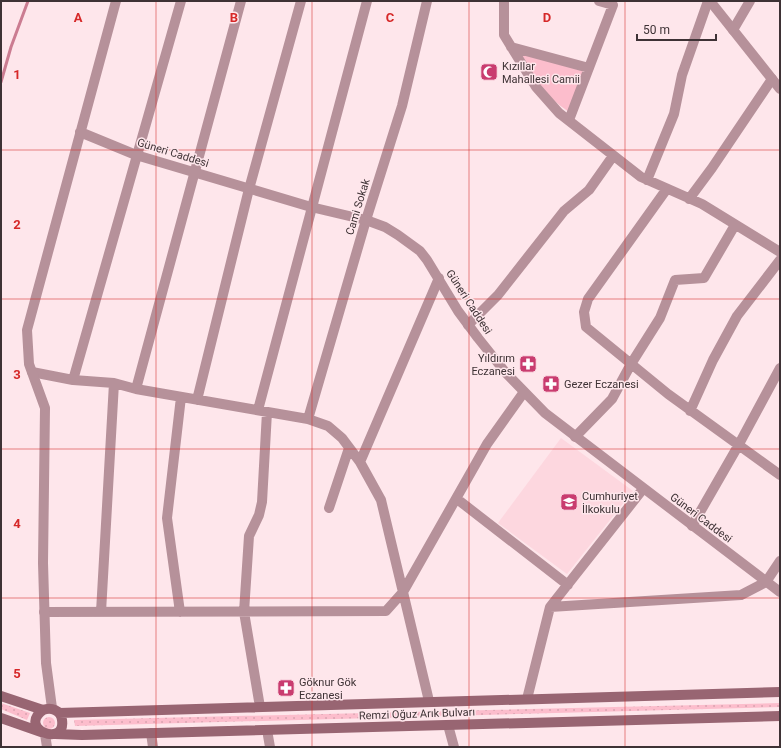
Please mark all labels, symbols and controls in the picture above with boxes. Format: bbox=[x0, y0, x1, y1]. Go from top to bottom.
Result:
text: A bbox=[74, 10, 83, 25]
text: B bbox=[230, 10, 238, 25]
text: C bbox=[386, 10, 395, 25]
text: D bbox=[543, 10, 551, 25]
scale bar bbox=[637, 16, 716, 42]
text: 50 m bbox=[643, 23, 670, 37]
place label: Kızıllar Mahallesi Camii bbox=[502, 60, 580, 86]
mosque icon: Kızıllar Mahallesi Camii bbox=[479, 62, 499, 82]
text: 1 bbox=[13, 67, 21, 82]
street label: Güneri Caddesi bbox=[136, 136, 210, 170]
street label: Cami Sokak bbox=[343, 177, 373, 237]
text: 2 bbox=[13, 217, 21, 232]
street label: Güneri Caddesi bbox=[443, 267, 495, 337]
place label: Yıldırım Eczanesi bbox=[471, 352, 515, 378]
pharmacy icon: Yıldırım Eczanesi bbox=[518, 354, 538, 374]
text: 3 bbox=[13, 367, 21, 382]
pharmacy icon: Gezer Eczanesi bbox=[541, 374, 561, 394]
place label: Gezer Eczanesi bbox=[564, 378, 639, 391]
place label: Cumhuriyet İlkokulu bbox=[582, 490, 638, 516]
street label: Güneri Caddesi bbox=[667, 490, 735, 546]
school or university icon: Cumhuriyet İlkokulu bbox=[559, 492, 579, 512]
text: 4 bbox=[13, 516, 21, 531]
text: 5 bbox=[13, 666, 21, 681]
place label: Göknur Gök Eczanesi bbox=[299, 676, 357, 702]
pharmacy icon: Göknur Gök Eczanesi bbox=[276, 678, 296, 698]
street label: Remzi Oğuz Arık Bulvarı bbox=[359, 705, 475, 723]

